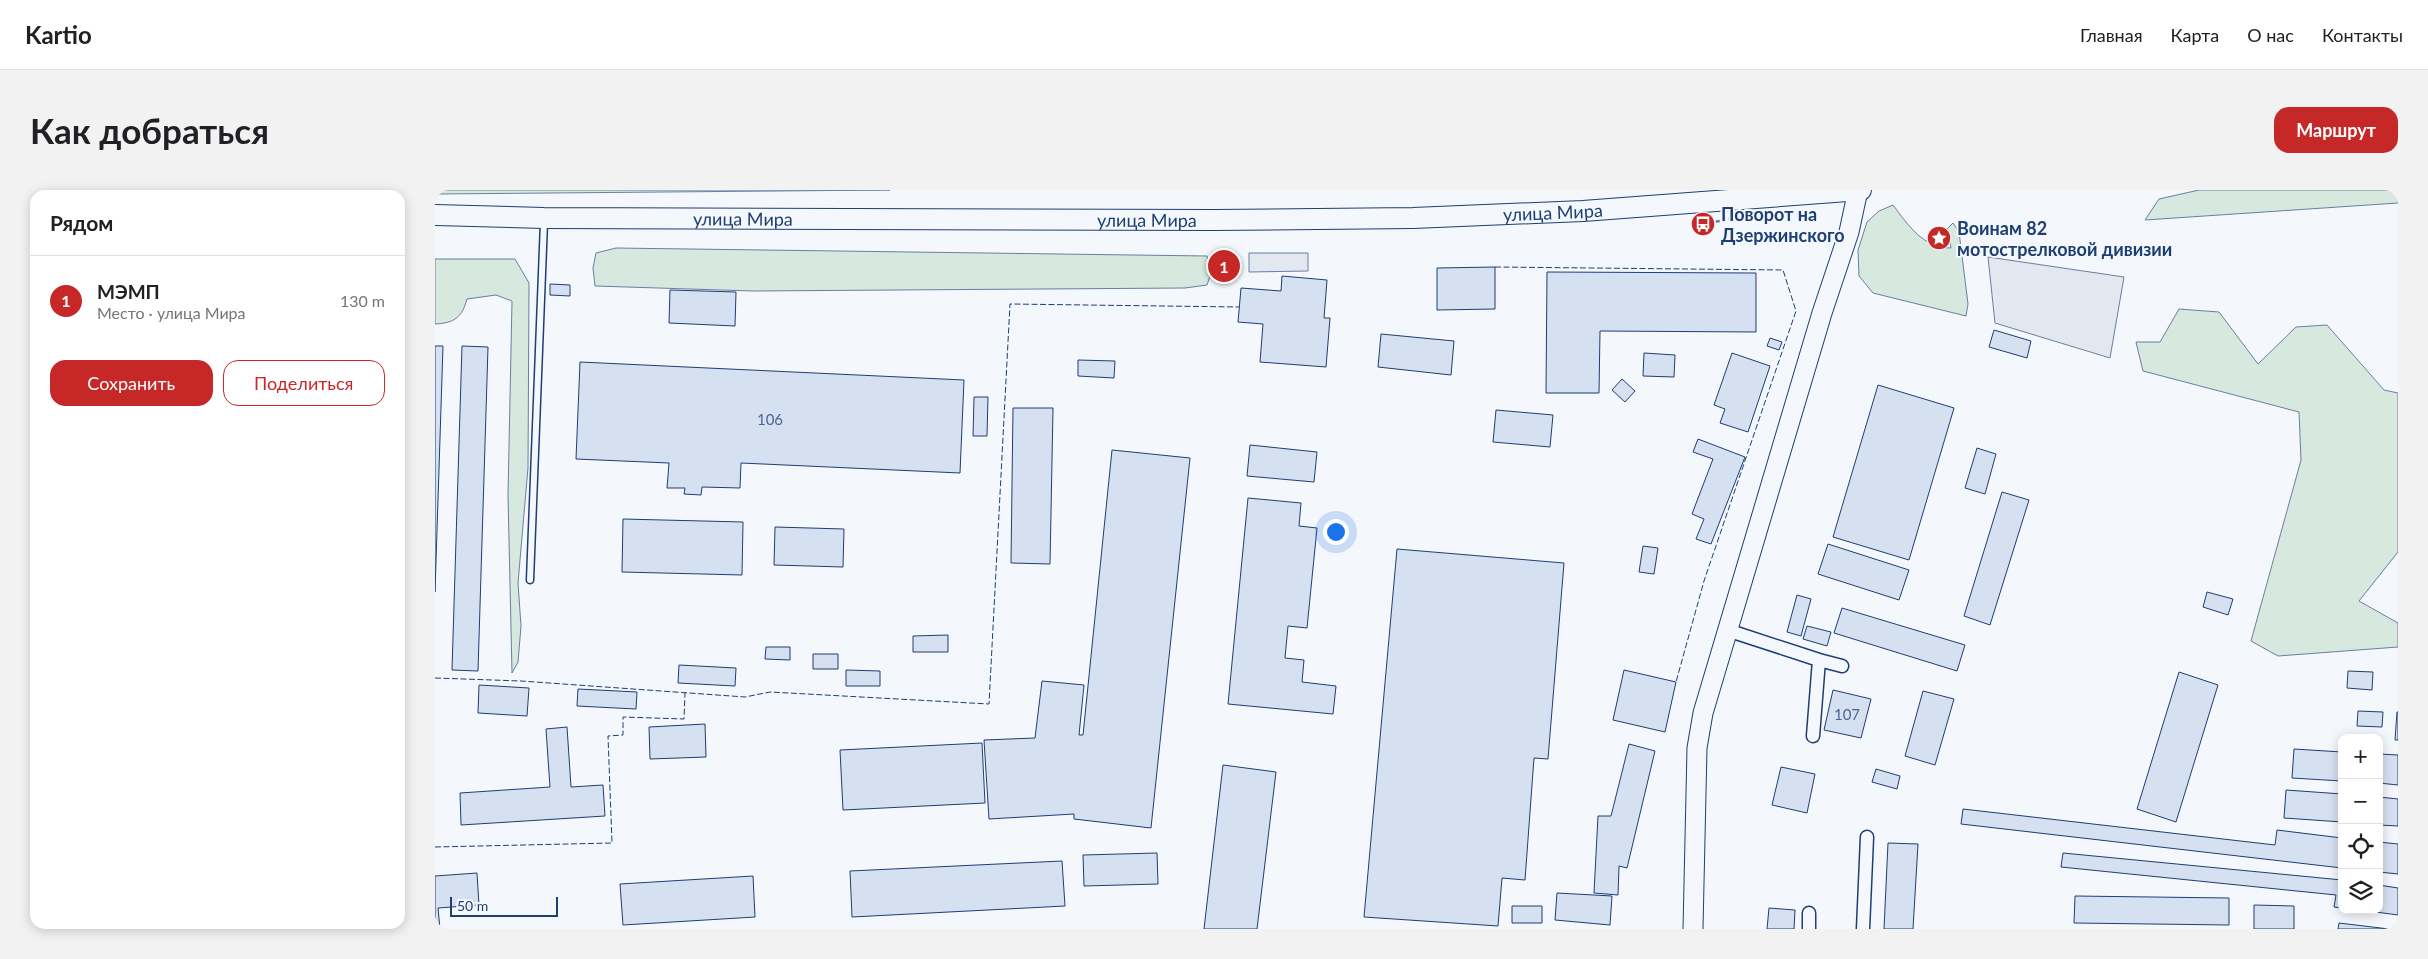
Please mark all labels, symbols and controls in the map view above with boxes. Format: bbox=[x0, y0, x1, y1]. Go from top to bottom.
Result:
text: Kartio bbox=[25, 20, 92, 49]
text: Главная bbox=[2080, 24, 2143, 46]
text: Карта bbox=[2171, 24, 2219, 46]
text: О нас bbox=[2247, 24, 2294, 46]
text: Контакты bbox=[2322, 24, 2403, 46]
button: Маршрут bbox=[2274, 107, 2398, 153]
text: Как добраться bbox=[30, 109, 269, 151]
street label: улица Мира bbox=[1503, 199, 1603, 225]
place label: Поворот на Дзержинского bbox=[1721, 203, 1845, 246]
street label: улица Мира bbox=[693, 207, 793, 230]
street label: улица Мира bbox=[1097, 209, 1197, 231]
text: Рядом bbox=[50, 210, 113, 235]
bus stop icon: Поворот на Дзержинского bbox=[1690, 211, 1716, 237]
place label: Воинам 82 мотострелковой дивизии bbox=[1957, 217, 2172, 260]
place icon: Воинам 82 мотострелковой дивизии bbox=[1926, 225, 1952, 251]
pin: 1 bbox=[1208, 247, 1240, 285]
text: МЭМП bbox=[97, 280, 160, 303]
text: 1 bbox=[61, 291, 71, 310]
text: 130 m bbox=[340, 291, 385, 310]
text: Место · улица Мира bbox=[97, 303, 246, 322]
button: Сохранить bbox=[50, 360, 213, 406]
button: Поделиться bbox=[223, 360, 385, 406]
house number: 106 bbox=[757, 410, 783, 428]
your location bbox=[1323, 519, 1349, 545]
house number: 107 bbox=[1834, 705, 1860, 723]
map controls bbox=[2338, 734, 2383, 914]
button: + bbox=[2338, 734, 2383, 779]
button: − bbox=[2338, 779, 2383, 824]
button: locate bbox=[2338, 824, 2383, 869]
button: layers bbox=[2338, 869, 2383, 914]
scale bar bbox=[450, 894, 557, 917]
text: 50 m bbox=[457, 897, 488, 914]

